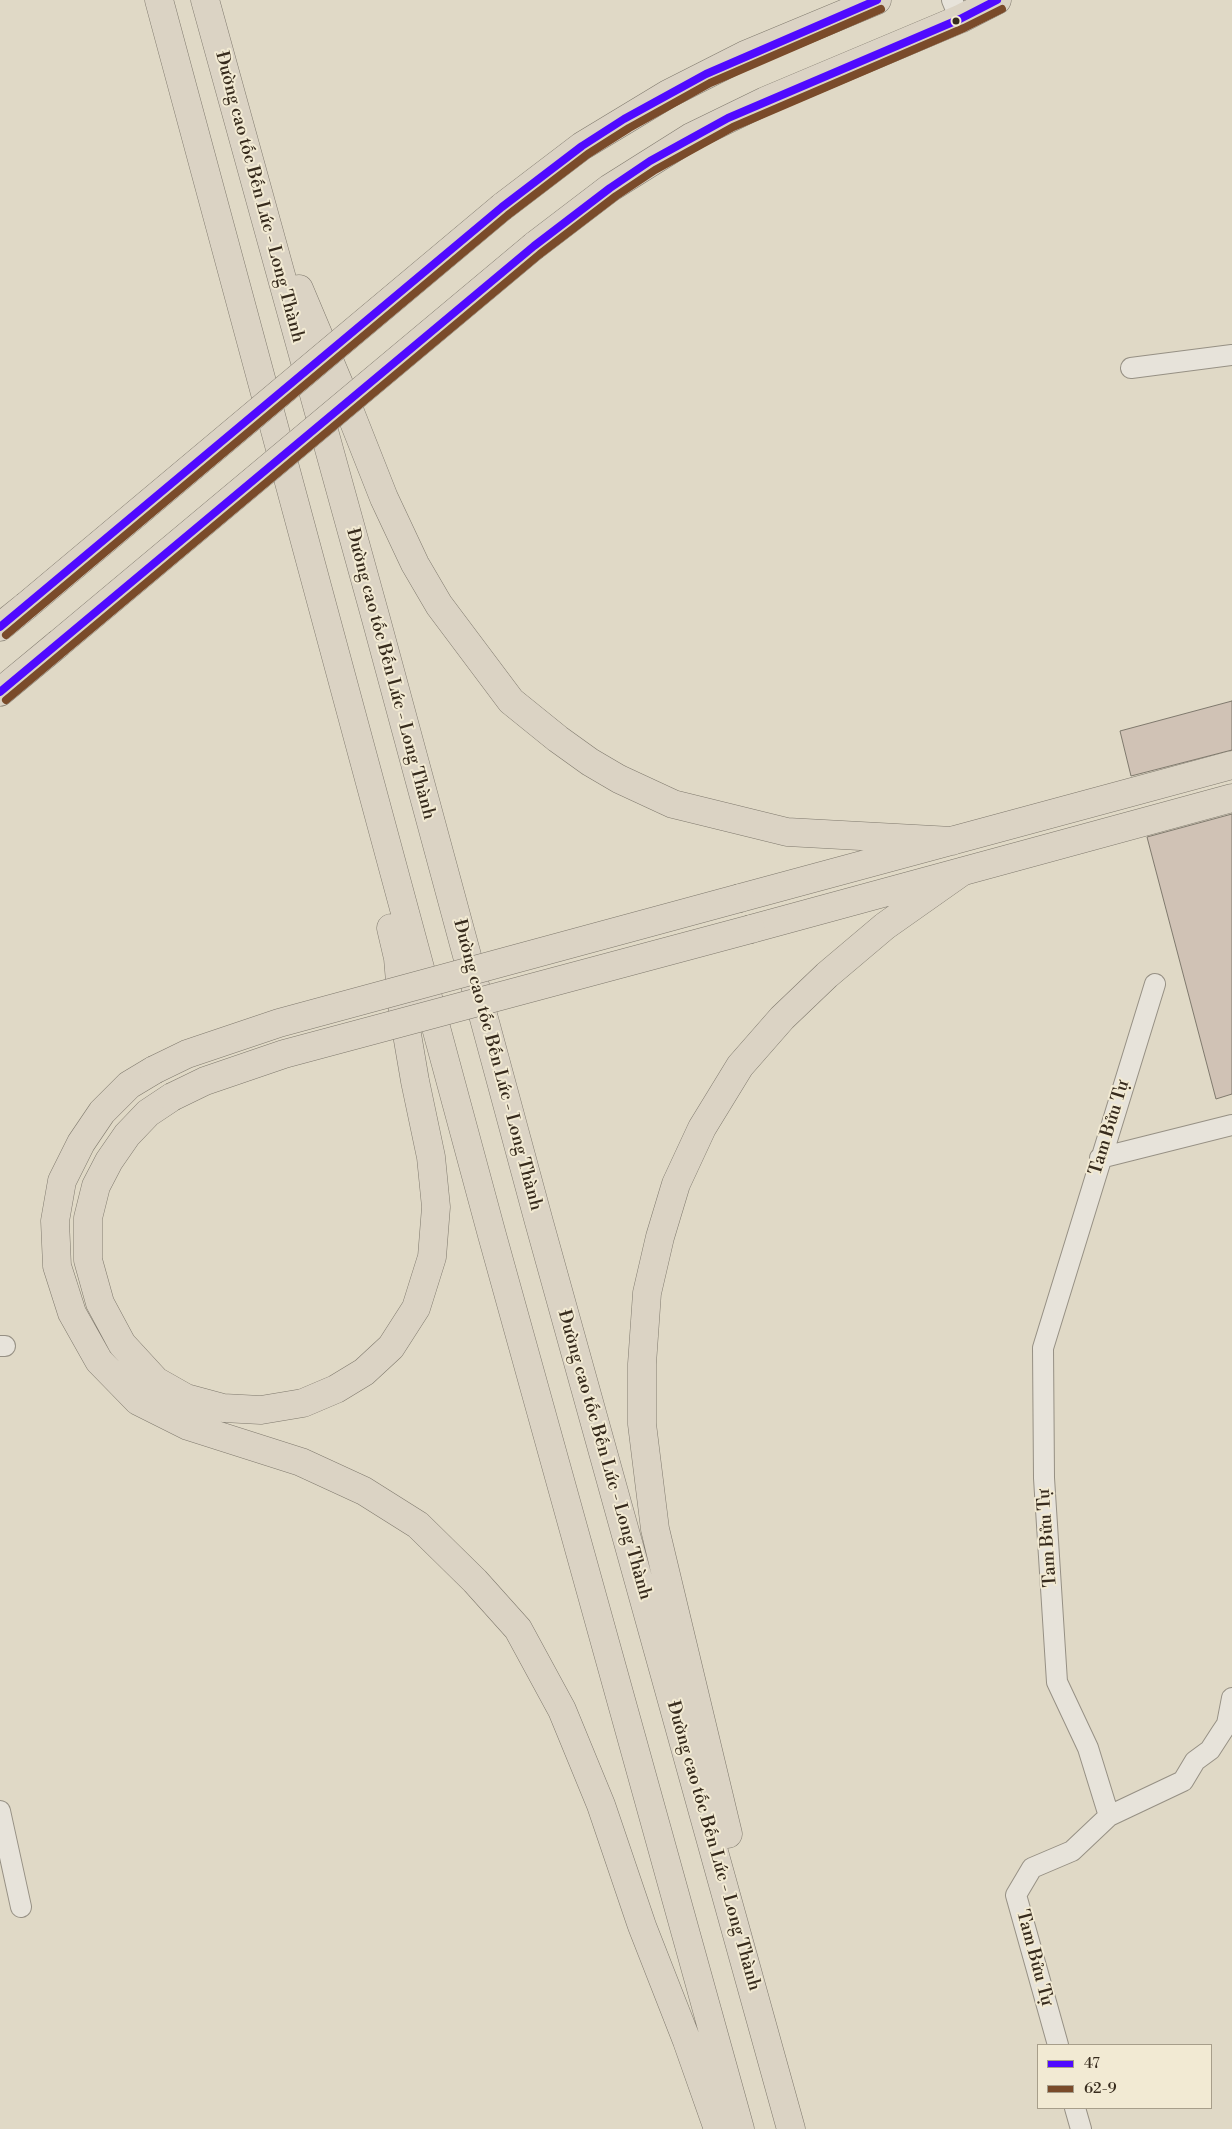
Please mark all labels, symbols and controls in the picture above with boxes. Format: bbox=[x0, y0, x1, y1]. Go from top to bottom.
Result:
unlabelled marker bbox=[951, 16, 961, 26]
street label: Đường cao tốc Bến Lức - Long Thành bbox=[210, 49, 308, 345]
street label: Đường cao tốc Bến Lức - Long Thành bbox=[341, 526, 439, 822]
street label: Đường cao tốc Bến Lức - Long Thành bbox=[448, 917, 546, 1213]
street label: Tam Bửu Tự bbox=[1085, 1078, 1135, 1178]
street label: Đường cao tốc Bến Lức - Long Thành bbox=[552, 1308, 656, 1602]
street label: Tam Bửu Tự bbox=[1034, 1488, 1062, 1588]
street label: Đường cao tốc Bến Lức - Long Thành bbox=[661, 1699, 765, 1993]
street label: Tam Bửu Tự bbox=[1011, 1908, 1057, 2008]
legend bbox=[1037, 2044, 1212, 2109]
text: 47 bbox=[1084, 2054, 1100, 2073]
text: 62-9 bbox=[1084, 2079, 1117, 2098]

